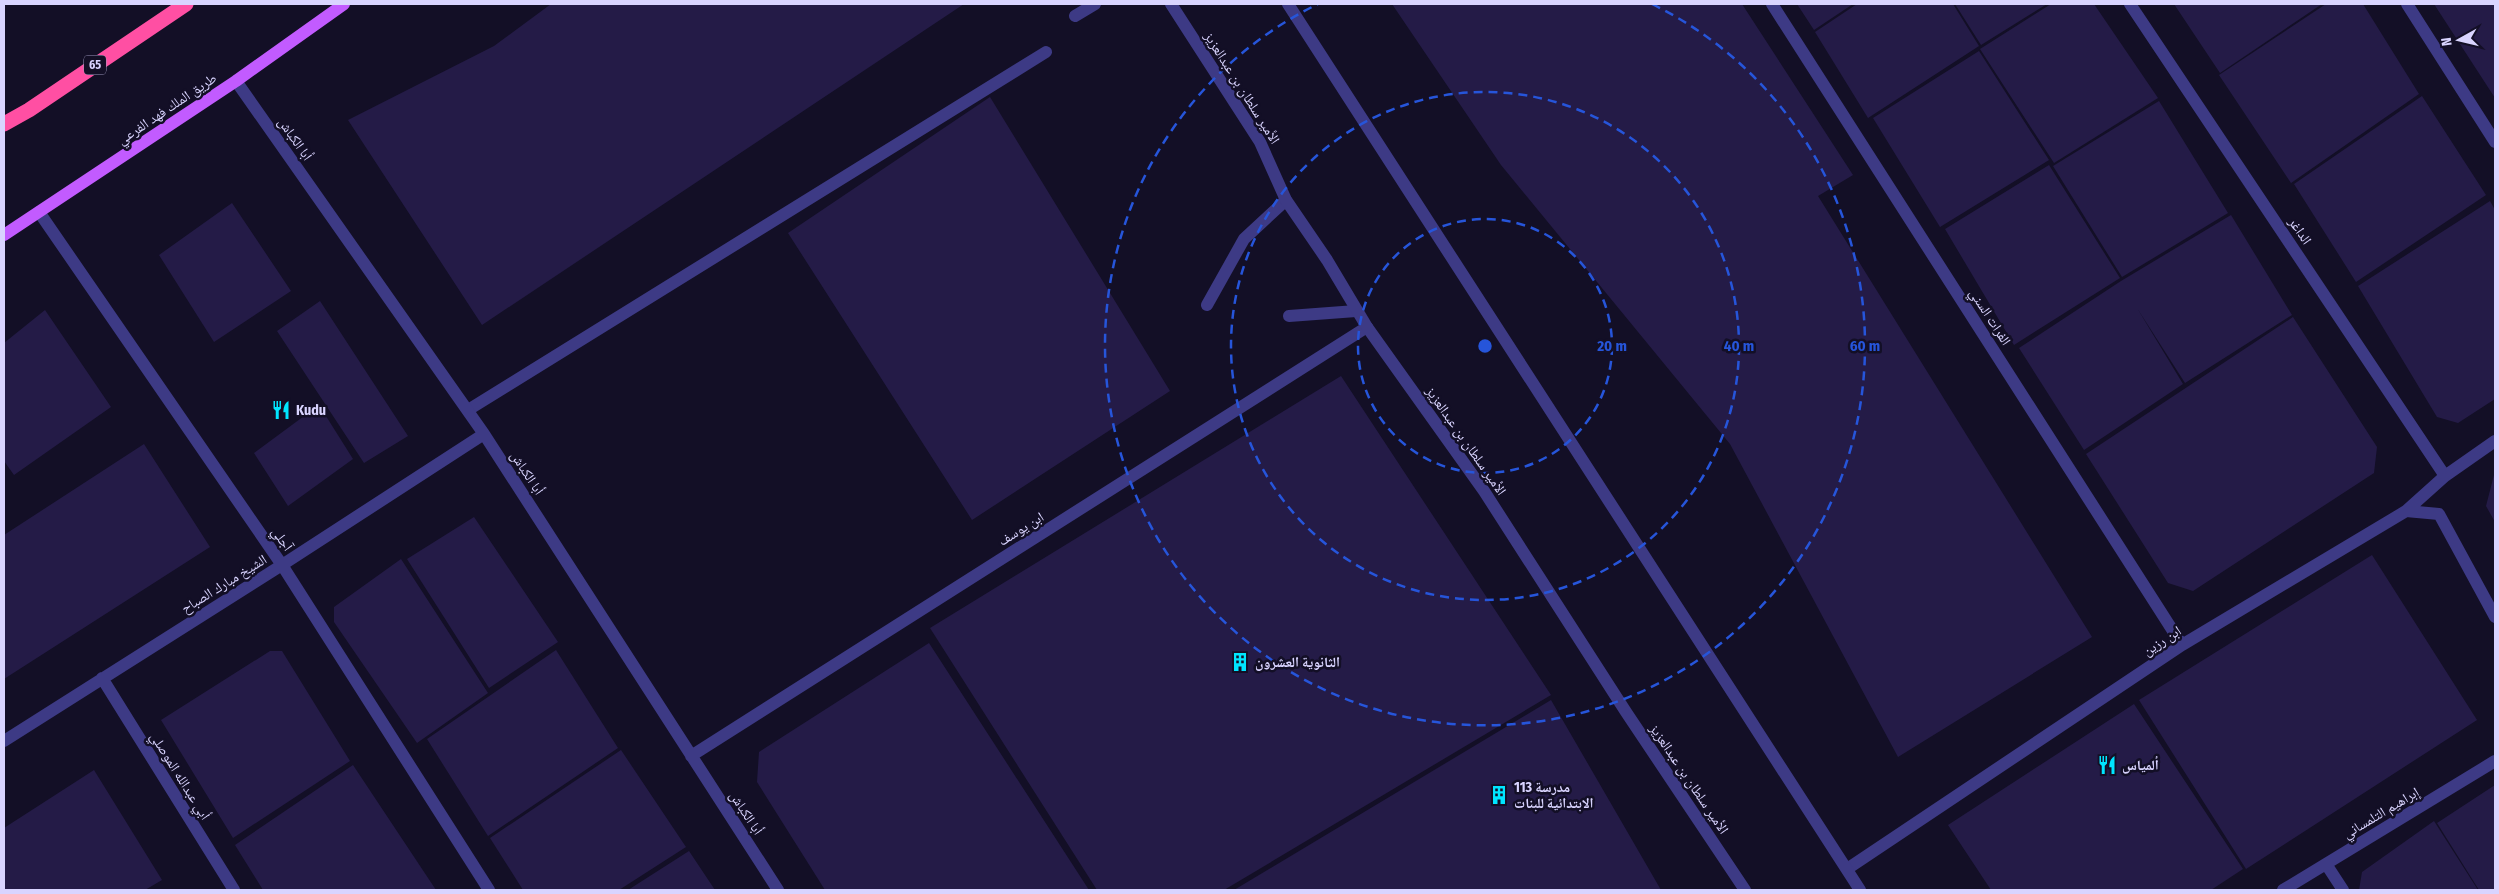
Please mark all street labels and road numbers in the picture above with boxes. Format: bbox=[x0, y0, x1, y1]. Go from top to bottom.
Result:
street label: الأمير سلطان بن عبدالعزيز bbox=[1200, 28, 1283, 147]
road number: 65 bbox=[84, 56, 106, 74]
street label: طريق الملك فهد الفرعي bbox=[114, 69, 221, 151]
street label: أبا الكباش bbox=[274, 114, 316, 164]
street label: الداغر bbox=[2284, 213, 2315, 248]
street label: الفرات السني bbox=[1963, 285, 2015, 350]
street label: الأمير سلطان بن عبدالعزيز bbox=[1422, 383, 1510, 499]
street label: أبا الكباش bbox=[507, 448, 547, 498]
street label: ابن يوسف bbox=[995, 508, 1047, 550]
street label: آجلي bbox=[266, 524, 296, 556]
street label: الشيخ مبارك الصباح bbox=[178, 551, 270, 618]
street label: ابن رزين bbox=[2140, 622, 2184, 660]
street label: الأمير سلطان بن عبدالعزيز bbox=[1645, 720, 1732, 837]
street label: أبي عبدالله الموصلي bbox=[144, 729, 214, 824]
street label: إبراهيم التلمساني bbox=[2340, 784, 2423, 845]
street label: أبا الكباش bbox=[726, 788, 766, 838]

